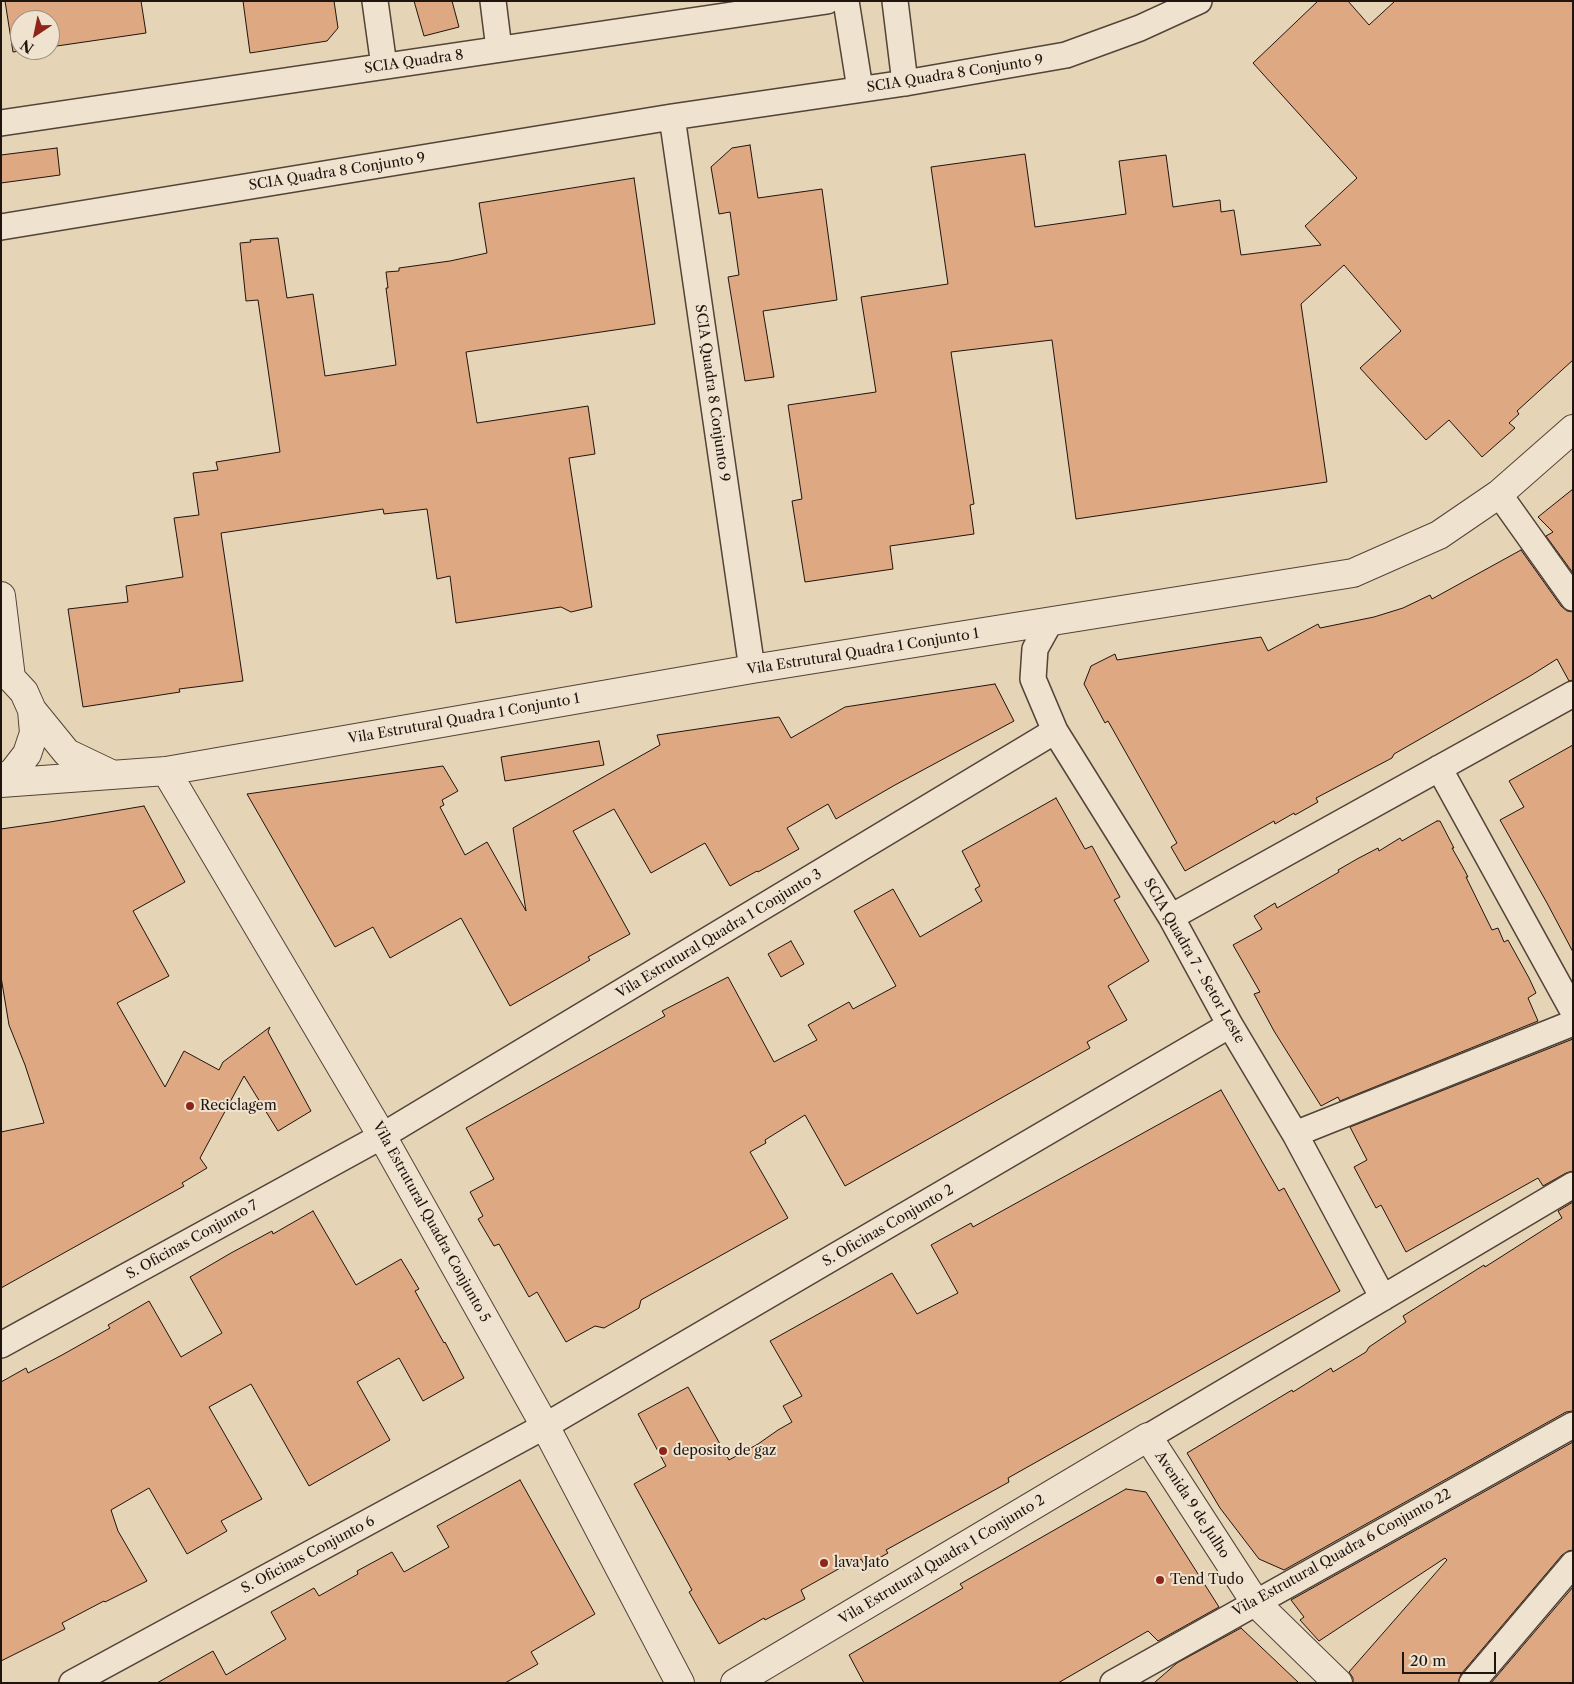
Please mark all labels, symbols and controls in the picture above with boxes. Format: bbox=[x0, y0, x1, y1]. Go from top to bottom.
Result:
north arrow bbox=[10, 10, 60, 60]
text: N bbox=[17, 36, 37, 57]
street label: SCIA Quadra 8 bbox=[363, 47, 465, 77]
street label: SCIA Quadra 8 Conjunto 9 bbox=[865, 52, 1045, 96]
street label: SCIA Quadra 8 Conjunto 9 bbox=[247, 150, 427, 194]
street label: SCIA Quadra 8 Conjunto 9 bbox=[691, 303, 733, 483]
street label: Vila Estrutural Quadra 1 Conjunto 1 bbox=[746, 625, 980, 679]
street label: Vila Estrutural Quadra 1 Conjunto 1 bbox=[347, 690, 581, 748]
street label: Vila Estrutural Quadra 1 Conjunto 3 bbox=[613, 866, 825, 1002]
street label: SCIA Quadra 7 - Setor Leste bbox=[1140, 876, 1248, 1046]
place label: Reciclagem bbox=[200, 1098, 277, 1114]
marker: Reciclagem bbox=[184, 1100, 196, 1112]
street label: Vila Estrutural Quadra Conjunto 5 bbox=[369, 1119, 493, 1325]
street label: S. Oficinas Conjunto 2 bbox=[819, 1182, 957, 1270]
street label: S. Oficinas Conjunto 7 bbox=[123, 1197, 261, 1283]
place label: deposito de gaz bbox=[673, 1443, 776, 1459]
marker: deposito de gaz bbox=[657, 1445, 669, 1457]
street label: Avenida 9 de Julho bbox=[1151, 1448, 1233, 1562]
street label: Vila Estrutural Quadra 6 Conjunto 22 bbox=[1230, 1486, 1454, 1620]
street label: Vila Estrutural Quadra 1 Conjunto 2 bbox=[836, 1492, 1048, 1628]
street label: S. Oficinas Conjunto 6 bbox=[238, 1513, 378, 1597]
place label: lava Jato bbox=[834, 1555, 889, 1571]
marker: lava Jato bbox=[818, 1557, 830, 1569]
place label: Tend Tudo bbox=[1170, 1572, 1244, 1588]
marker: Tend Tudo bbox=[1154, 1574, 1166, 1586]
scale bar bbox=[1404, 1642, 1498, 1674]
text: 20 m bbox=[1410, 1651, 1446, 1670]

